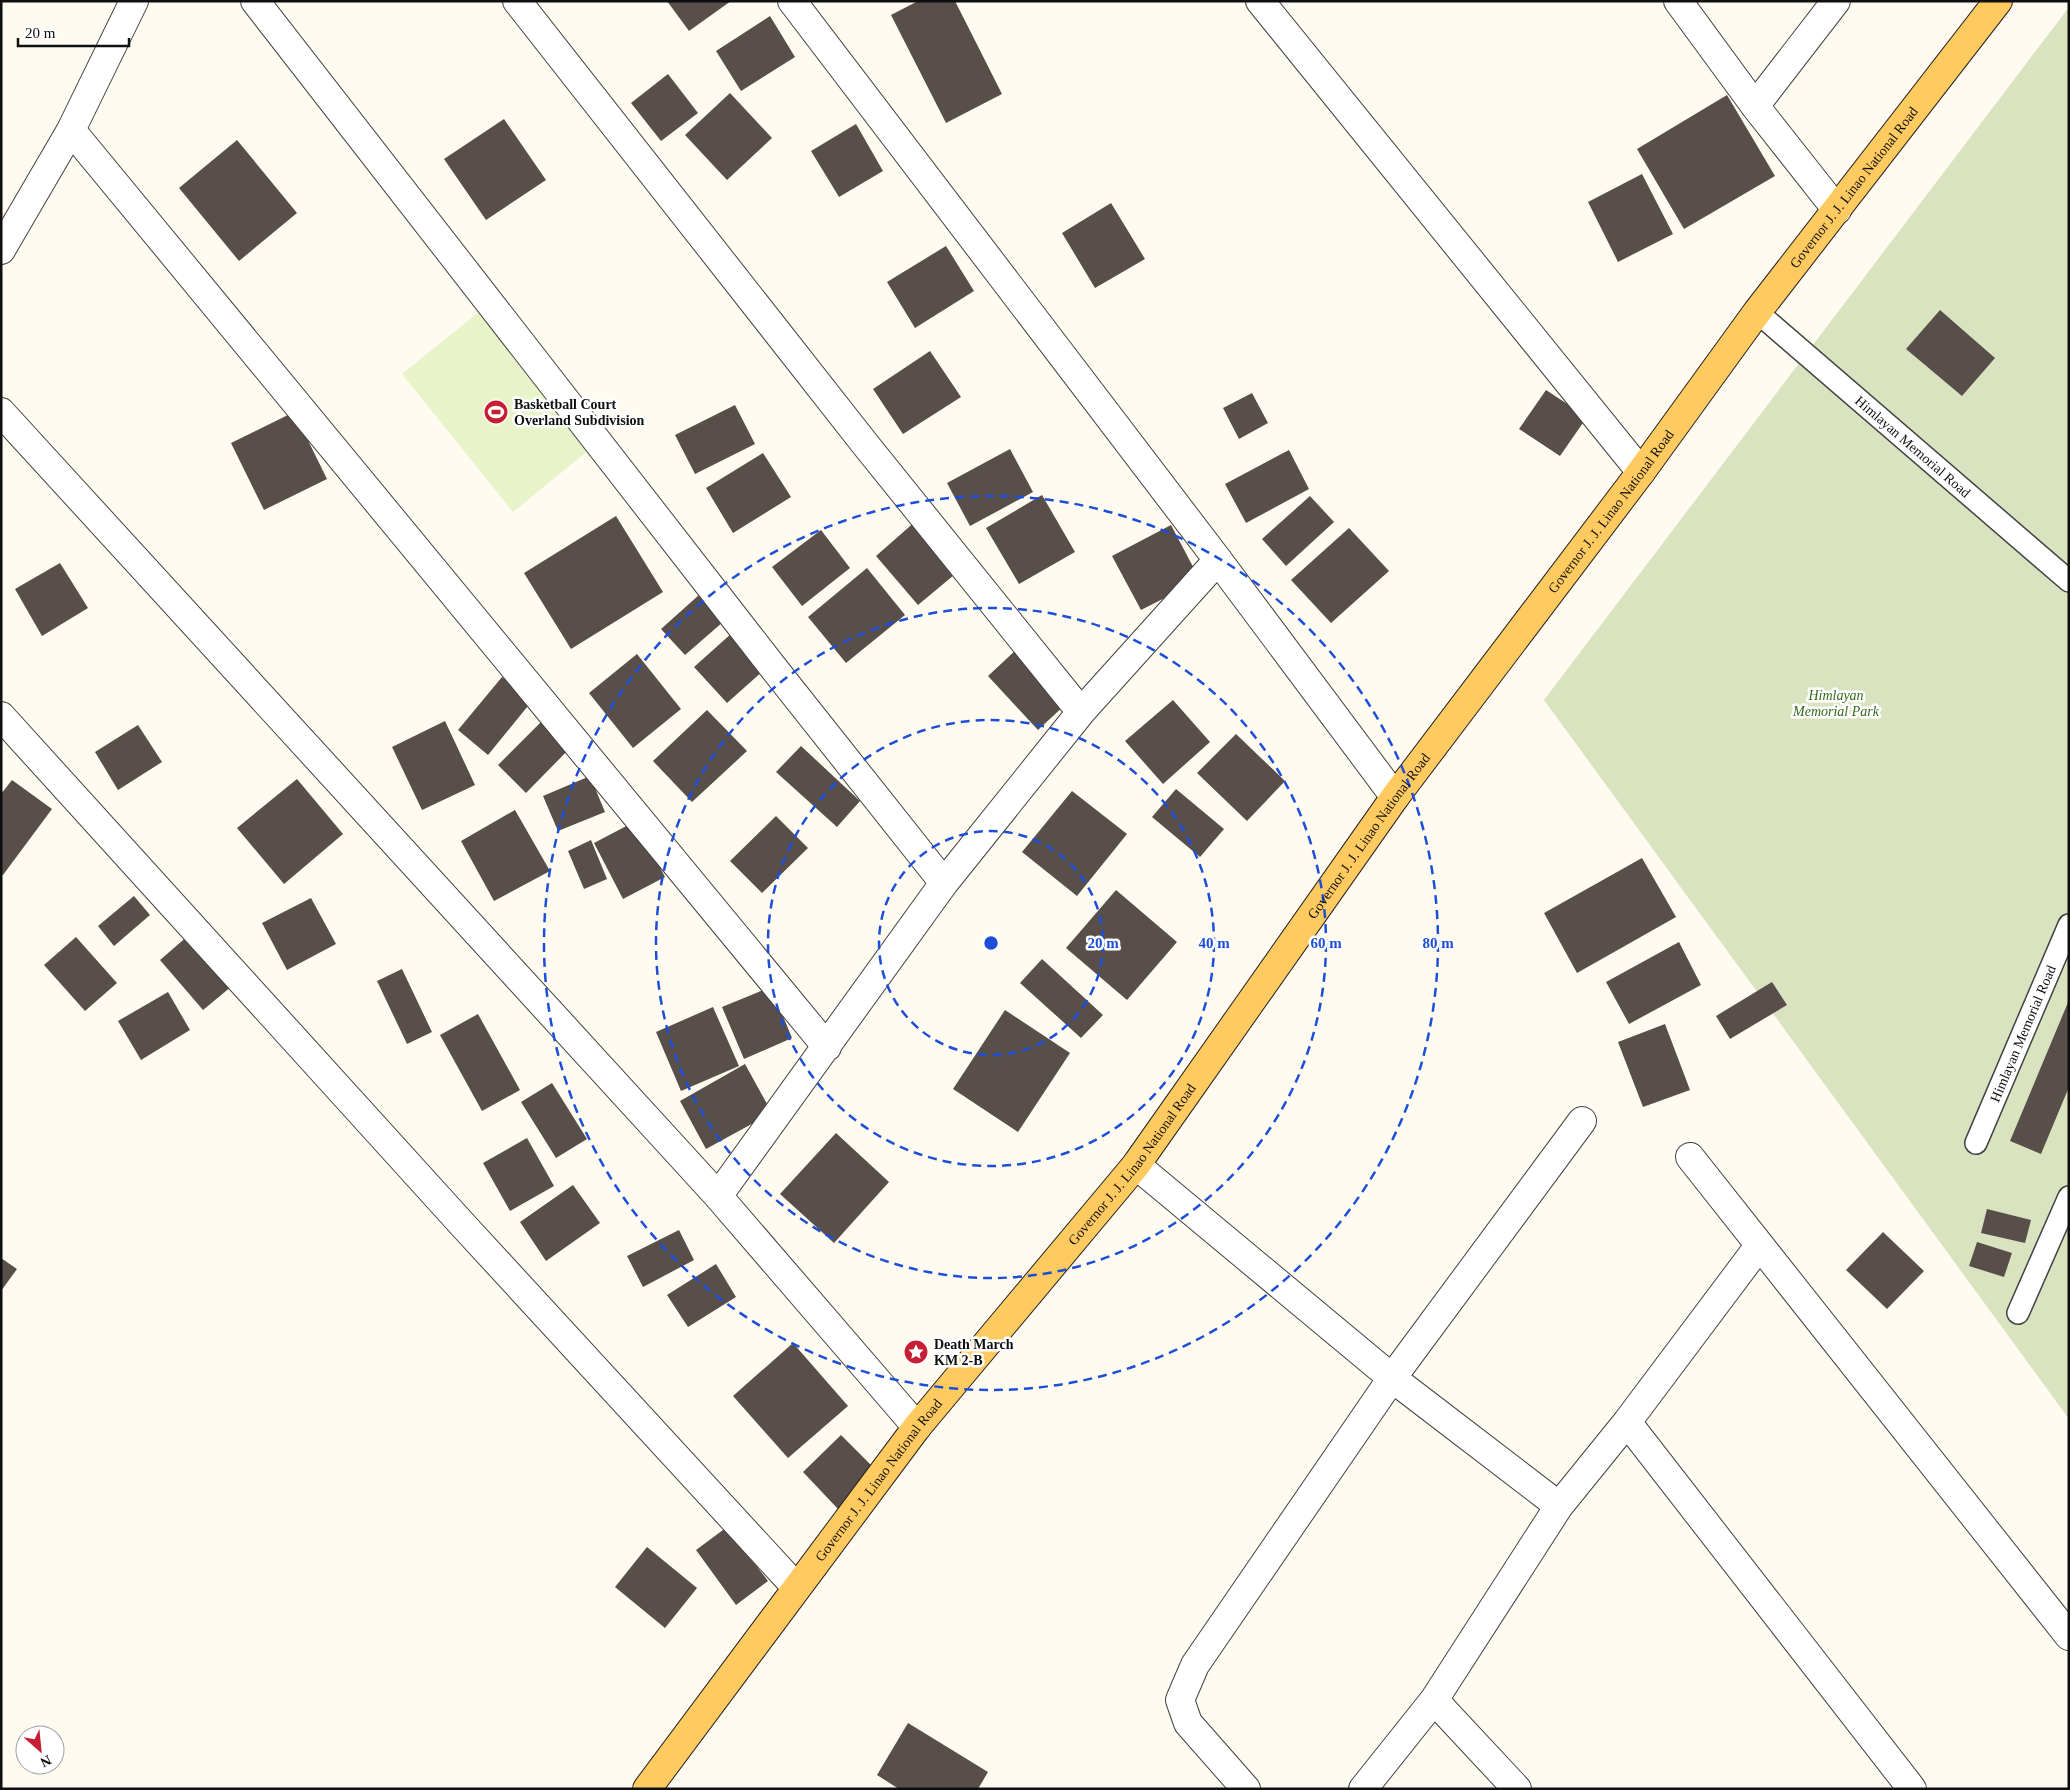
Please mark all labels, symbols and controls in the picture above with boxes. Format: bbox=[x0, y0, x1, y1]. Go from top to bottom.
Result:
scale bar bbox=[18, 15, 129, 47]
text: 20 m bbox=[25, 25, 56, 41]
street label: Governor J. J. Linao National Road bbox=[1787, 104, 1921, 271]
street label: Himlayan Memorial Road bbox=[1852, 393, 1974, 500]
place label: Basketball Court Overland Subdivision bbox=[514, 397, 645, 428]
sports icon: Basketball Court Overland Subdivision bbox=[483, 399, 509, 425]
street label: Governor J. J. Linao National Road bbox=[1545, 427, 1676, 596]
park label: Himlayan Memorial Park bbox=[1792, 688, 1880, 719]
street label: Governor J. J. Linao National Road bbox=[1304, 750, 1433, 921]
centre of rings bbox=[982, 934, 1000, 952]
text: 20 m bbox=[1087, 935, 1119, 951]
text: 40 m bbox=[1198, 935, 1230, 951]
text: 60 m bbox=[1310, 935, 1342, 951]
text: 80 m bbox=[1422, 935, 1454, 951]
street label: Himlayan Memorial Road bbox=[1987, 963, 2058, 1104]
street label: Governor J. J. Linao National Road bbox=[1065, 1081, 1198, 1248]
place label: Death March KM 2-B bbox=[934, 1337, 1014, 1368]
place icon: Death March KM 2-B bbox=[903, 1339, 929, 1365]
street label: Governor J. J. Linao National Road bbox=[812, 1396, 945, 1564]
north arrow bbox=[15, 1725, 65, 1775]
text: N bbox=[38, 1752, 54, 1770]

